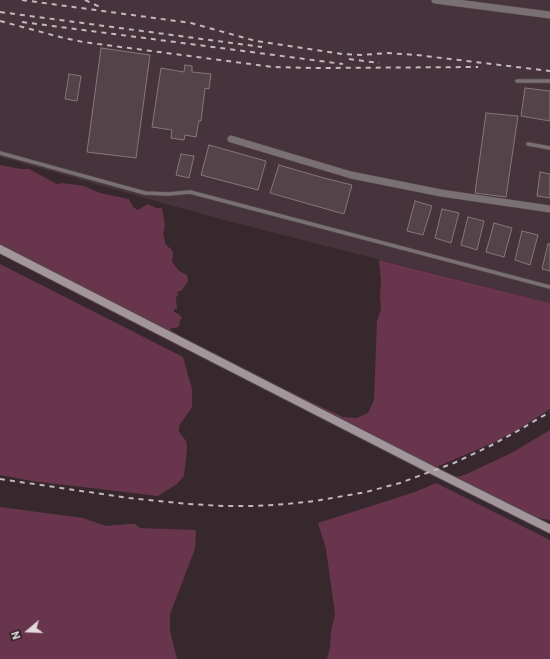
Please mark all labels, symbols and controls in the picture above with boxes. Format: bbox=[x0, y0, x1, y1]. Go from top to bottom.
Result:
north arrow bbox=[8, 611, 48, 651]
text: N bbox=[9, 629, 24, 641]

